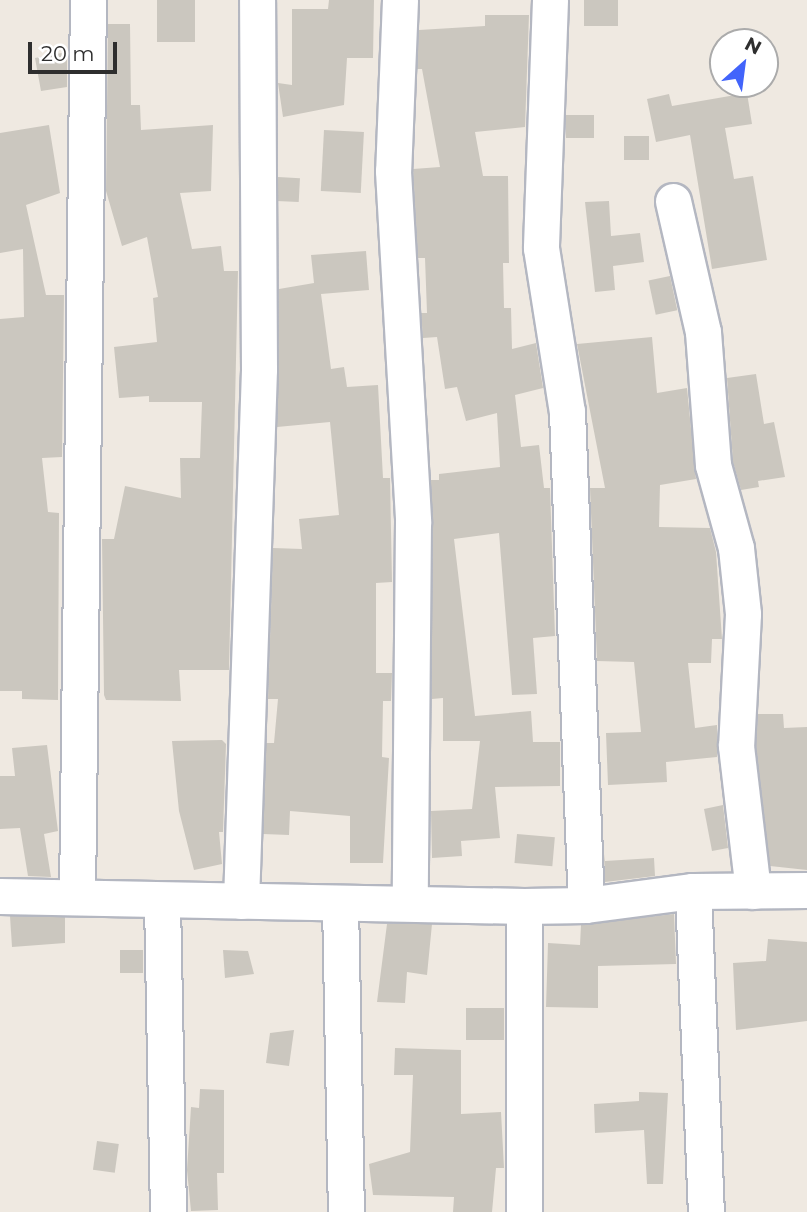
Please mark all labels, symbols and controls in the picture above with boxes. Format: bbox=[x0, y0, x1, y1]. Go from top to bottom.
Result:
scale bar bbox=[32, 28, 121, 72]
north arrow bbox=[709, 28, 779, 98]
text: N bbox=[741, 32, 765, 60]
text: 20 m bbox=[41, 41, 95, 66]

